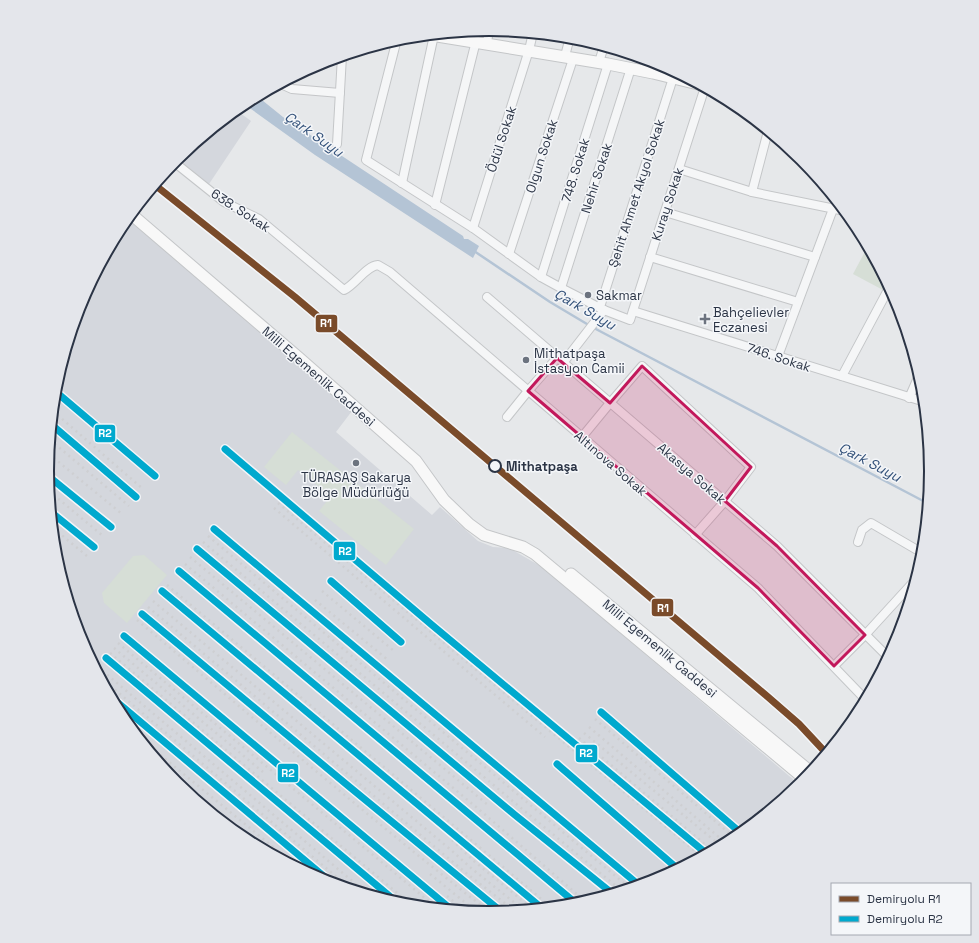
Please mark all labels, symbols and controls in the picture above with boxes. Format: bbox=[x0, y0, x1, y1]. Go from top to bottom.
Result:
street label: Ödül Sokak bbox=[483, 104, 520, 175]
water label: Çark Suyu bbox=[281, 107, 348, 162]
street label: Olgun Sokak bbox=[522, 117, 561, 195]
street label: Şehit Ahmet Akyol Sokak bbox=[604, 117, 668, 269]
street label: 748. Sokak bbox=[558, 136, 593, 204]
street label: Nehir Sokak bbox=[577, 141, 616, 216]
street label: Kuray Sokak bbox=[648, 165, 687, 243]
street label: 638. Sokak bbox=[208, 185, 274, 236]
water label: Çark Suyu bbox=[551, 284, 620, 334]
place label: Sakmar bbox=[596, 287, 642, 304]
marker: Sakmar bbox=[583, 290, 593, 300]
place label: Bahçelievler Eczanesi bbox=[713, 304, 789, 336]
line badge: R1 bbox=[315, 314, 338, 333]
marker: Bahçelievler Eczanesi bbox=[700, 314, 710, 324]
text: R1 bbox=[320, 316, 332, 330]
street label: Milli Egemenlik Caddesi bbox=[259, 323, 379, 430]
street label: 746. Sokak bbox=[745, 339, 813, 376]
place label: Mithatpaşa İstasyon Camii bbox=[534, 345, 625, 377]
marker: Mithatpaşa İstasyon Camii bbox=[521, 355, 531, 365]
line badge: R2 bbox=[94, 424, 116, 443]
text: R2 bbox=[98, 426, 112, 440]
street label: Altınova Sokak bbox=[571, 427, 651, 500]
water label: Çark Suyu bbox=[836, 438, 905, 487]
street label: Akasya Sokak bbox=[654, 439, 729, 508]
marker: TÜRASAŞ Sakarya Bölge Müdürlüğü bbox=[351, 458, 361, 468]
place label: Mithatpaşa bbox=[506, 458, 578, 475]
marker: Mithatpaşa bbox=[488, 459, 502, 473]
place label: TÜRASAŞ Sakarya Bölge Müdürlüğü bbox=[301, 469, 412, 501]
line badge: R2 bbox=[333, 541, 356, 561]
text: R2 bbox=[338, 544, 352, 558]
street label: Milli Egemenlik Caddesi bbox=[599, 595, 720, 701]
line badge: R1 bbox=[651, 598, 674, 617]
text: R1 bbox=[657, 601, 669, 615]
line badge: R2 bbox=[575, 744, 598, 763]
text: R2 bbox=[579, 746, 593, 760]
line badge: R2 bbox=[277, 763, 299, 783]
text: R2 bbox=[281, 766, 295, 780]
legend bbox=[831, 883, 971, 935]
text: Demiryolu R1 bbox=[867, 891, 941, 907]
text: Demiryolu R2 bbox=[867, 911, 943, 927]

